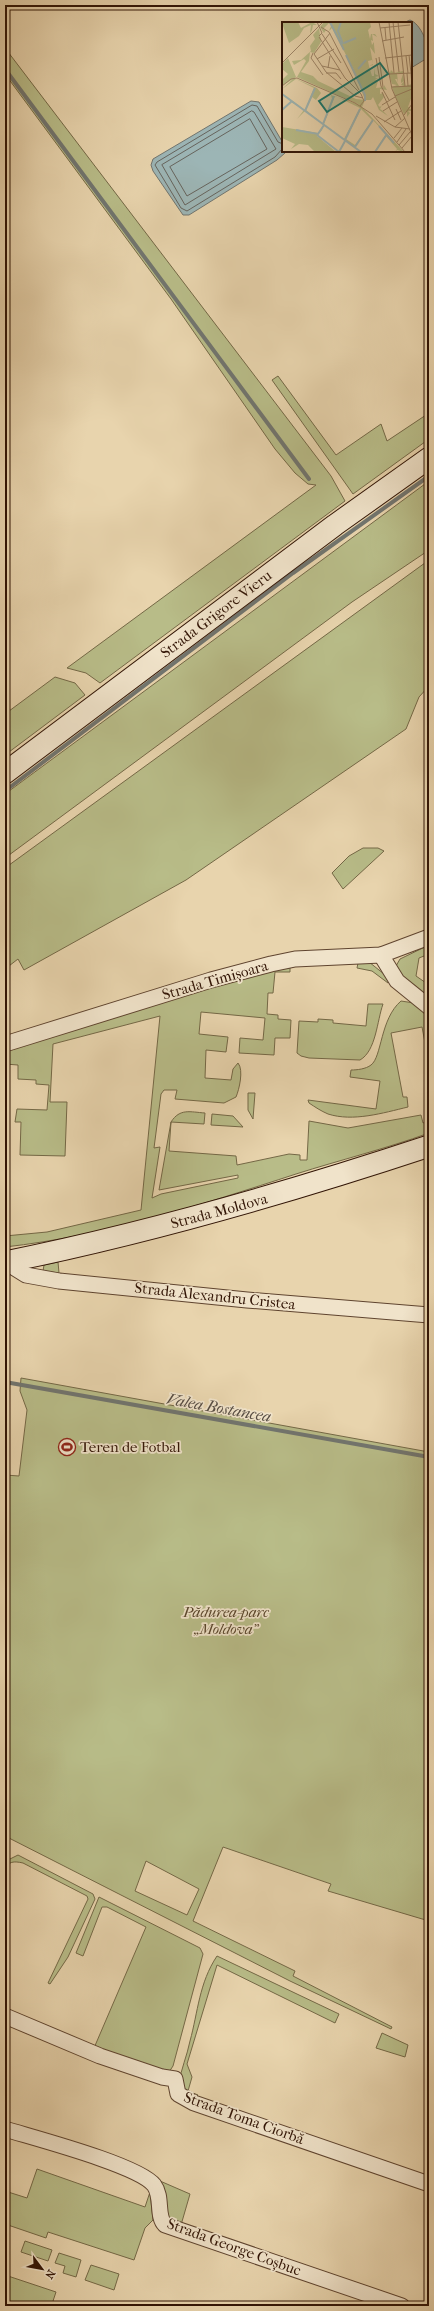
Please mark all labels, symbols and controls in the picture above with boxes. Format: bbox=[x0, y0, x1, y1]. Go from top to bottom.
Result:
inset map bbox=[282, 22, 412, 152]
street label: Strada Grigore Vieru bbox=[157, 566, 276, 662]
street label: Strada Timișoara bbox=[160, 956, 271, 1004]
street label: Strada Moldova bbox=[169, 1189, 270, 1233]
street label: Strada Alexandru Cristea bbox=[134, 1279, 297, 1314]
water label: Valea Bostancea bbox=[165, 1389, 272, 1426]
sports icon: Teren de Fotbal bbox=[57, 1437, 77, 1457]
place label: Teren de Fotbal bbox=[80, 1438, 181, 1456]
park label: Pădurea-parc „Moldova” bbox=[182, 1603, 269, 1638]
street label: Strada Toma Ciorbă bbox=[181, 2088, 308, 2148]
street label: Strada George Coșbuc bbox=[165, 2214, 304, 2280]
north arrow bbox=[22, 2249, 62, 2289]
text: N bbox=[42, 2267, 58, 2282]

